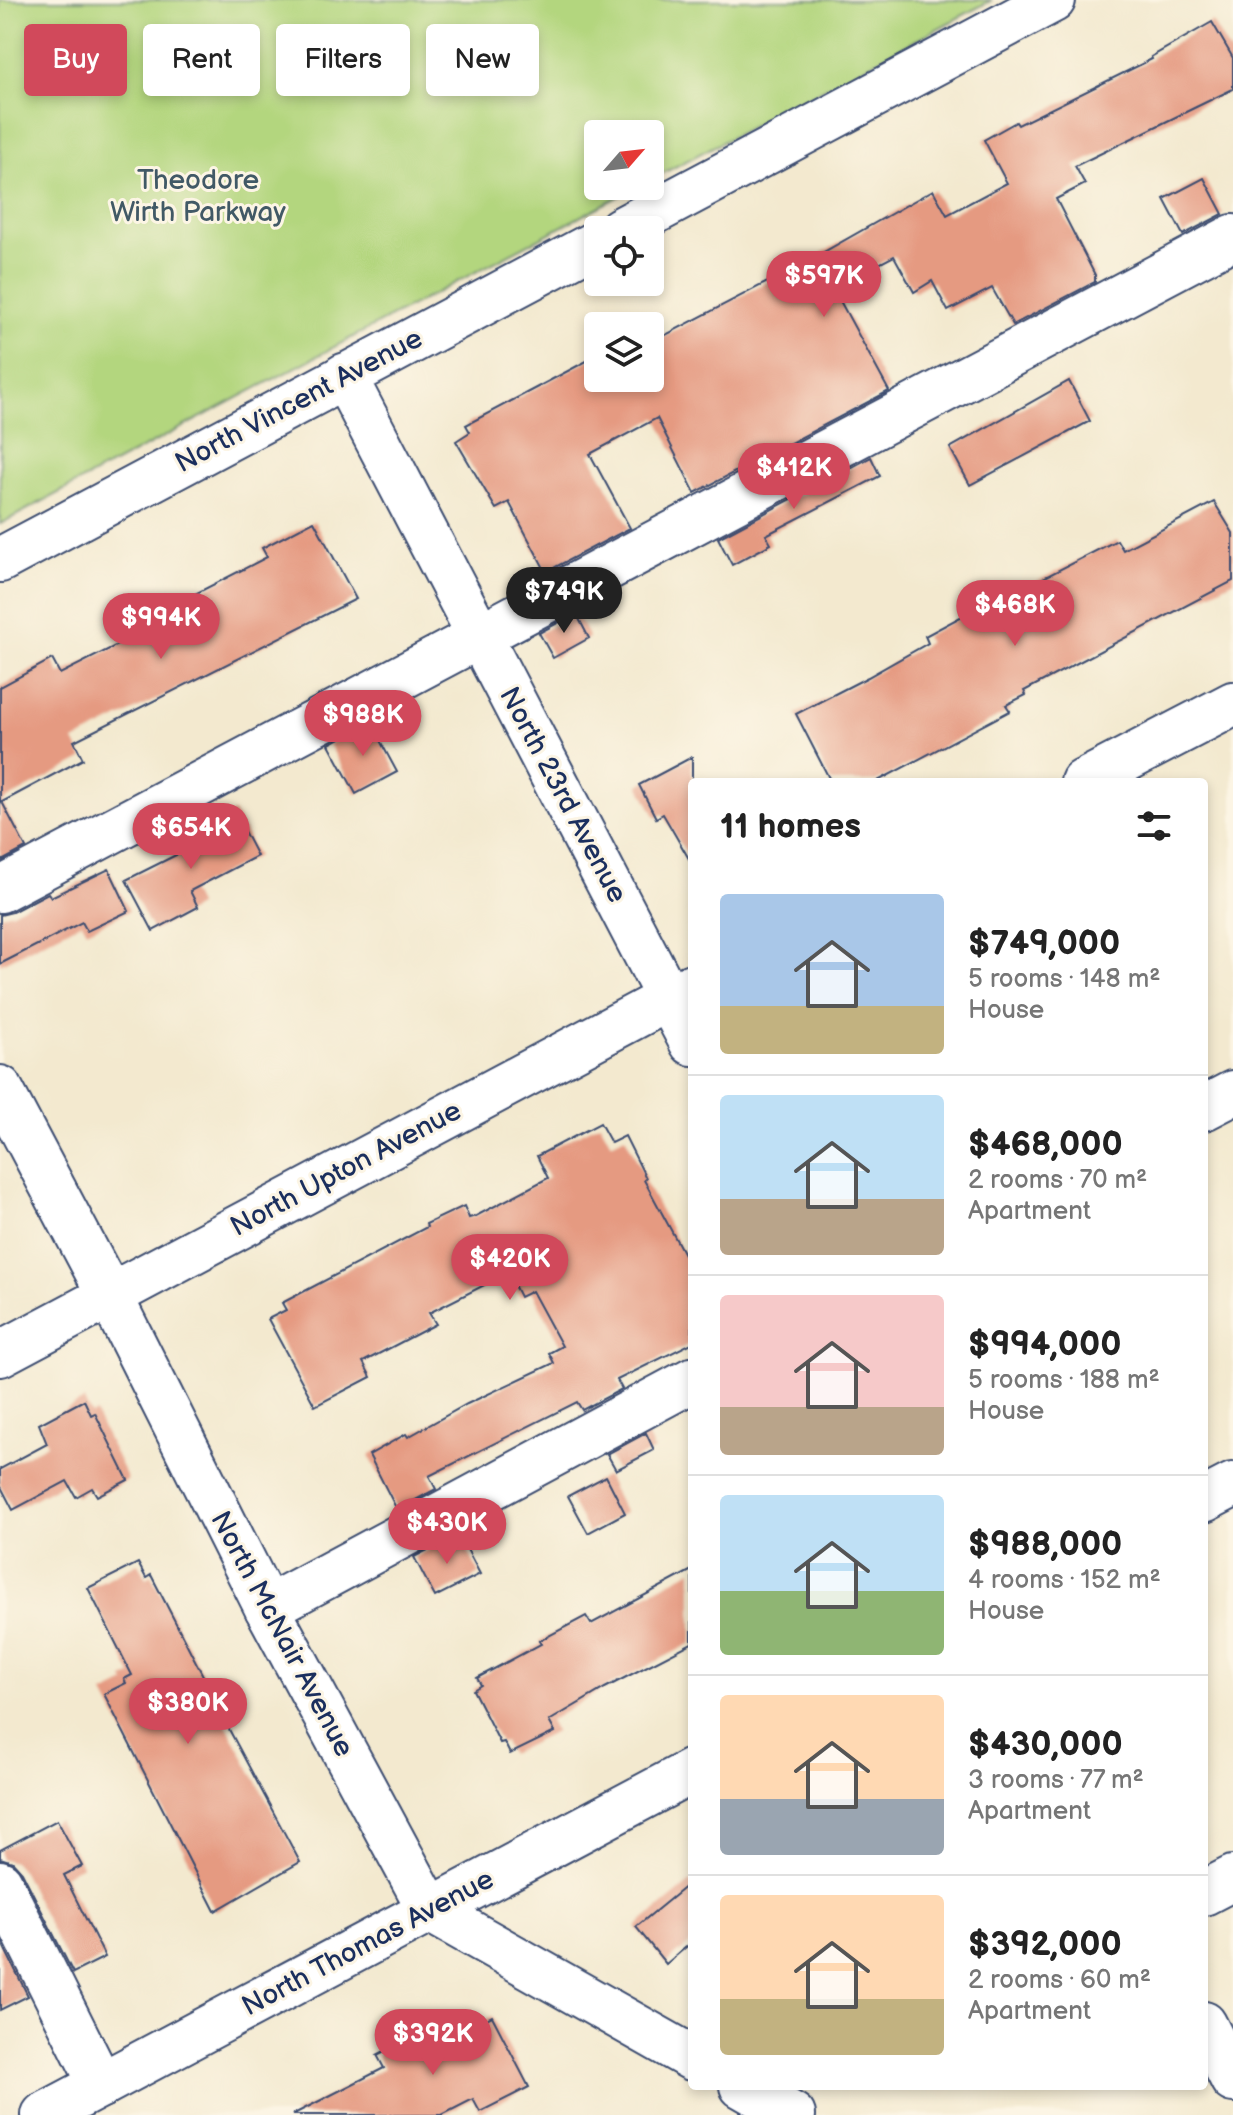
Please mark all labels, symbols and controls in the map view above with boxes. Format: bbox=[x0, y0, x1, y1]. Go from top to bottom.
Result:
chip: Buy bbox=[24, 24, 127, 96]
chip: Rent bbox=[143, 24, 260, 96]
chip: Filters bbox=[276, 24, 410, 96]
chip: New bbox=[426, 24, 539, 96]
north arrow bbox=[584, 120, 664, 200]
map controls bbox=[584, 120, 664, 392]
park label: Theodore Wirth Parkway bbox=[110, 164, 286, 229]
button: locate bbox=[584, 216, 664, 296]
pin: $597K bbox=[768, 251, 880, 319]
text: $597K bbox=[784, 261, 864, 292]
button: layers bbox=[584, 312, 664, 392]
street label: North Vincent Avenue bbox=[170, 322, 428, 480]
pin: $412K bbox=[738, 443, 850, 511]
text: $412K bbox=[756, 453, 832, 484]
pin: $749K bbox=[508, 567, 620, 635]
text: $749K bbox=[524, 577, 604, 608]
pin: $468K bbox=[959, 580, 1071, 648]
text: $468K bbox=[974, 590, 1056, 621]
pin: $994K bbox=[105, 593, 217, 661]
text: $994K bbox=[121, 603, 201, 634]
street label: North 23rd Avenue bbox=[492, 682, 634, 908]
pin: $988K bbox=[307, 690, 419, 758]
text: $988K bbox=[322, 700, 404, 731]
pin: $654K bbox=[135, 803, 247, 871]
icon: filters bbox=[1132, 804, 1176, 848]
text: 11 homes bbox=[720, 806, 861, 847]
text: $654K bbox=[151, 813, 231, 844]
text: $749,000 bbox=[968, 923, 1120, 964]
icon: home bbox=[784, 926, 880, 1022]
text: 5 rooms · 148 m² bbox=[968, 964, 1160, 995]
text: House bbox=[968, 995, 1044, 1026]
street label: North Upton Avenue bbox=[225, 1094, 467, 1244]
text: $468,000 bbox=[968, 1124, 1123, 1165]
icon: home bbox=[784, 1127, 880, 1223]
text: 2 rooms · 70 m² bbox=[968, 1165, 1147, 1196]
text: Apartment bbox=[968, 1196, 1091, 1227]
pin: $420K bbox=[454, 1234, 566, 1302]
text: $420K bbox=[469, 1244, 551, 1275]
text: $994,000 bbox=[968, 1324, 1121, 1365]
icon: home bbox=[784, 1327, 880, 1423]
text: 5 rooms · 188 m² bbox=[968, 1365, 1160, 1396]
text: House bbox=[968, 1396, 1044, 1427]
pin: $430K bbox=[391, 1498, 503, 1566]
street label: North McNair Avenue bbox=[203, 1506, 361, 1762]
text: $430K bbox=[406, 1508, 488, 1539]
text: $988,000 bbox=[968, 1524, 1122, 1565]
icon: home bbox=[784, 1527, 880, 1623]
text: 4 rooms · 152 m² bbox=[968, 1565, 1161, 1596]
text: House bbox=[968, 1596, 1044, 1627]
pin: $380K bbox=[132, 1678, 244, 1746]
text: $380K bbox=[147, 1688, 229, 1719]
text: $430,000 bbox=[968, 1724, 1123, 1765]
icon: home bbox=[784, 1727, 880, 1823]
text: 3 rooms · 77 m² bbox=[968, 1765, 1144, 1796]
text: Apartment bbox=[968, 1796, 1091, 1827]
street label: North Thomas Avenue bbox=[237, 1863, 499, 2023]
text: $392,000 bbox=[968, 1924, 1122, 1965]
icon: home bbox=[784, 1927, 880, 2023]
text: 2 rooms · 60 m² bbox=[968, 1965, 1151, 1996]
text: Apartment bbox=[968, 1996, 1091, 2027]
pin: $392K bbox=[377, 2009, 489, 2077]
text: $392K bbox=[393, 2019, 473, 2050]

